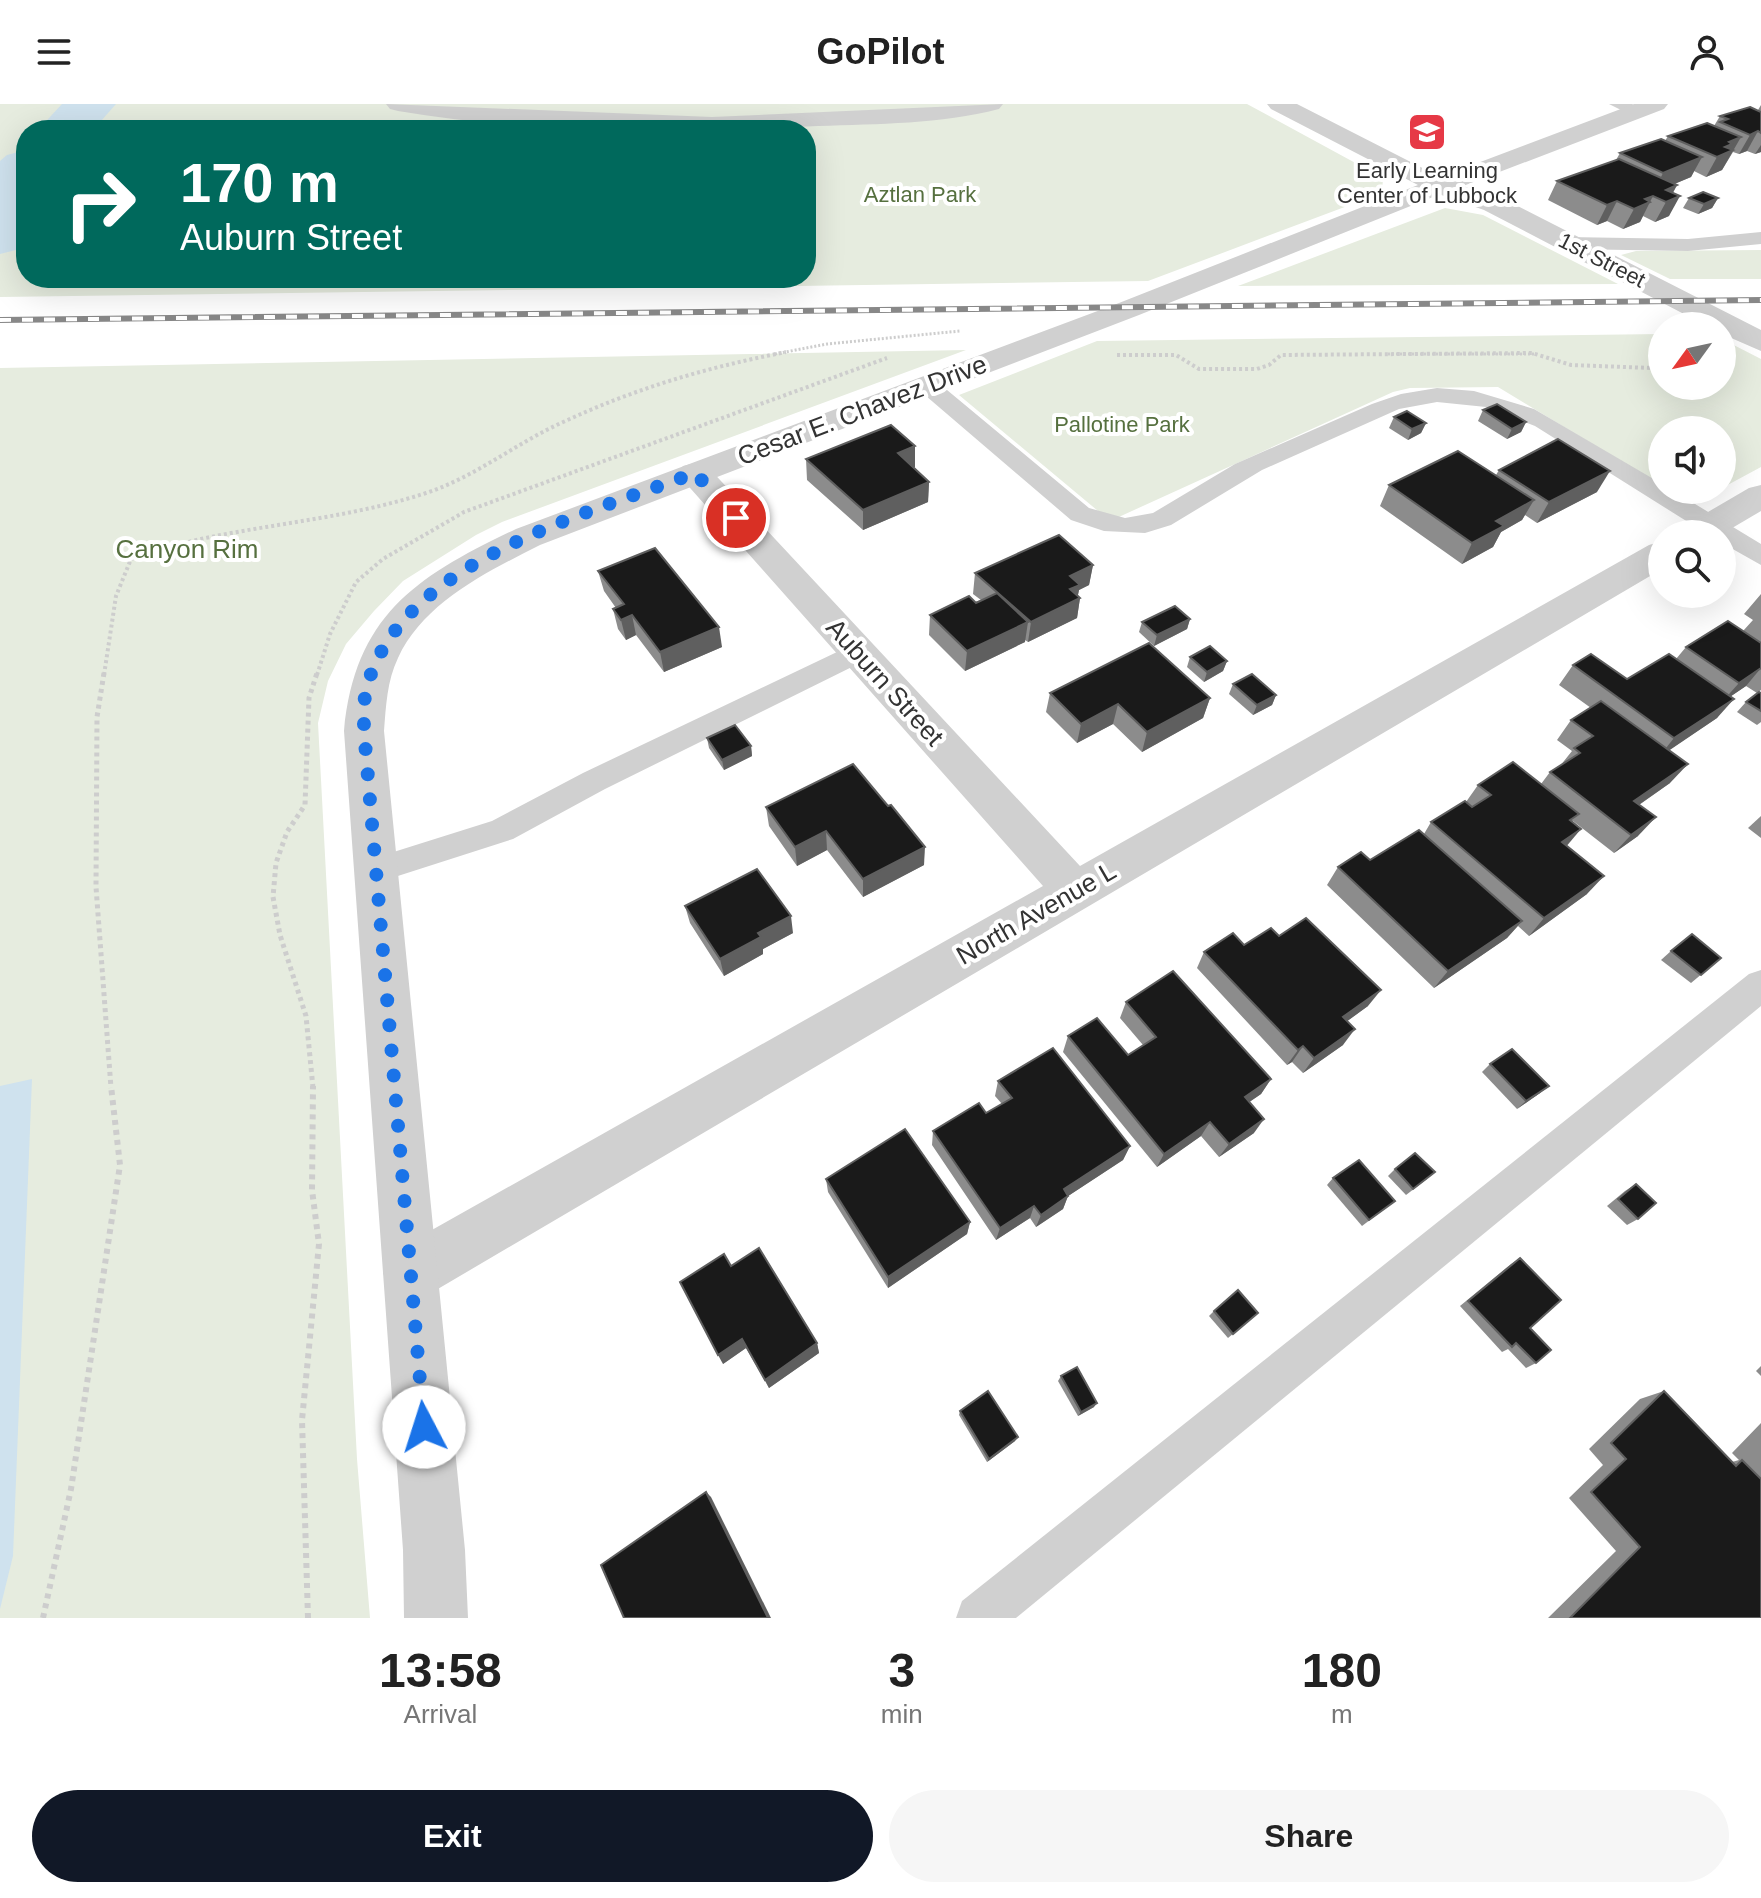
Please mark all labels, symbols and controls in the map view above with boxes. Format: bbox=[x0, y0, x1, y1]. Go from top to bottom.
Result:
icon: menu bbox=[32, 30, 76, 74]
icon: person bbox=[1685, 30, 1729, 74]
text: GoPilot bbox=[817, 31, 945, 72]
school or university icon: Early Learning Center of Lubbock bbox=[1406, 111, 1448, 153]
text: 170 m bbox=[180, 151, 339, 214]
icon: right bbox=[48, 152, 152, 256]
place label: Early Learning Center of Lubbock bbox=[1337, 158, 1518, 208]
park label: Aztlan Park bbox=[864, 182, 977, 207]
text: Auburn Street bbox=[180, 217, 402, 258]
street label: 1st Street bbox=[1554, 227, 1650, 293]
north arrow bbox=[1648, 312, 1736, 400]
map controls bbox=[1648, 312, 1736, 608]
street label: Cesar E. Chavez Drive bbox=[733, 349, 991, 471]
park label: Pallotine Park bbox=[1054, 412, 1191, 437]
button: sound bbox=[1648, 416, 1736, 504]
pin bbox=[702, 484, 770, 552]
icon: arrive bbox=[714, 496, 758, 540]
button: search bbox=[1648, 520, 1736, 608]
park label: Canyon Rim bbox=[115, 534, 259, 564]
street label: Auburn Street bbox=[820, 612, 950, 752]
street label: North Avenue L bbox=[951, 855, 1121, 971]
position arrow bbox=[382, 1385, 466, 1469]
text: 13:58 bbox=[379, 1644, 502, 1697]
text: 3 bbox=[888, 1644, 915, 1697]
text: 180 bbox=[1302, 1644, 1382, 1697]
text: Arrival bbox=[404, 1699, 477, 1729]
text: min bbox=[881, 1699, 923, 1729]
text: m bbox=[1331, 1699, 1353, 1729]
button: Exit bbox=[32, 1790, 873, 1882]
button: Share bbox=[889, 1790, 1729, 1882]

